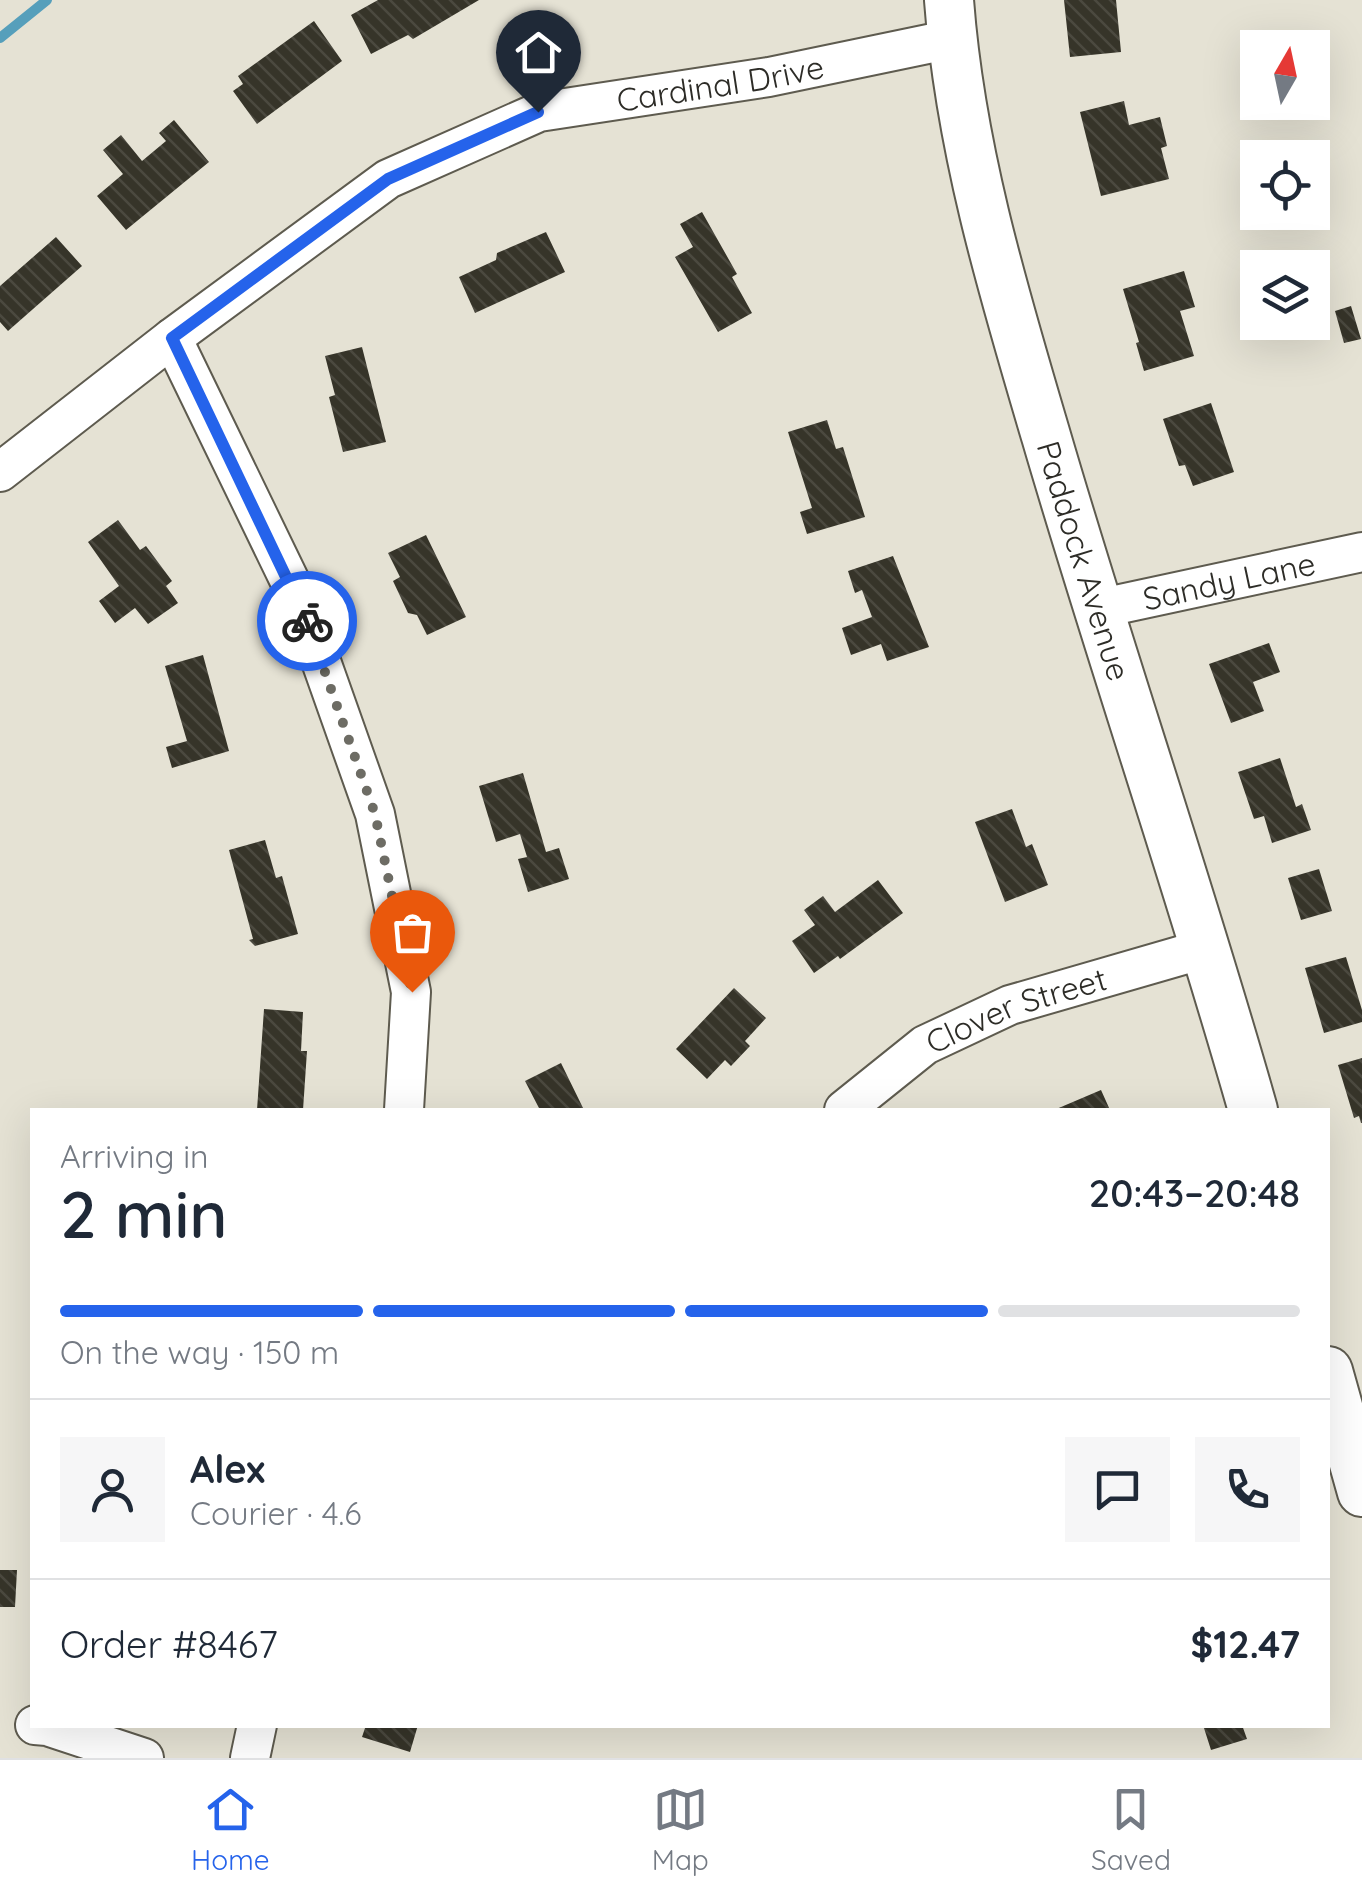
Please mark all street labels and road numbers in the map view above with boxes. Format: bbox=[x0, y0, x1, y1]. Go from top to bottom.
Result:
street label: Cardinal Drive bbox=[614, 46, 827, 120]
street label: Paddock Avenue bbox=[1029, 436, 1140, 686]
street label: Sandy Lane bbox=[1139, 543, 1319, 619]
street label: Clover Street bbox=[919, 958, 1111, 1062]

